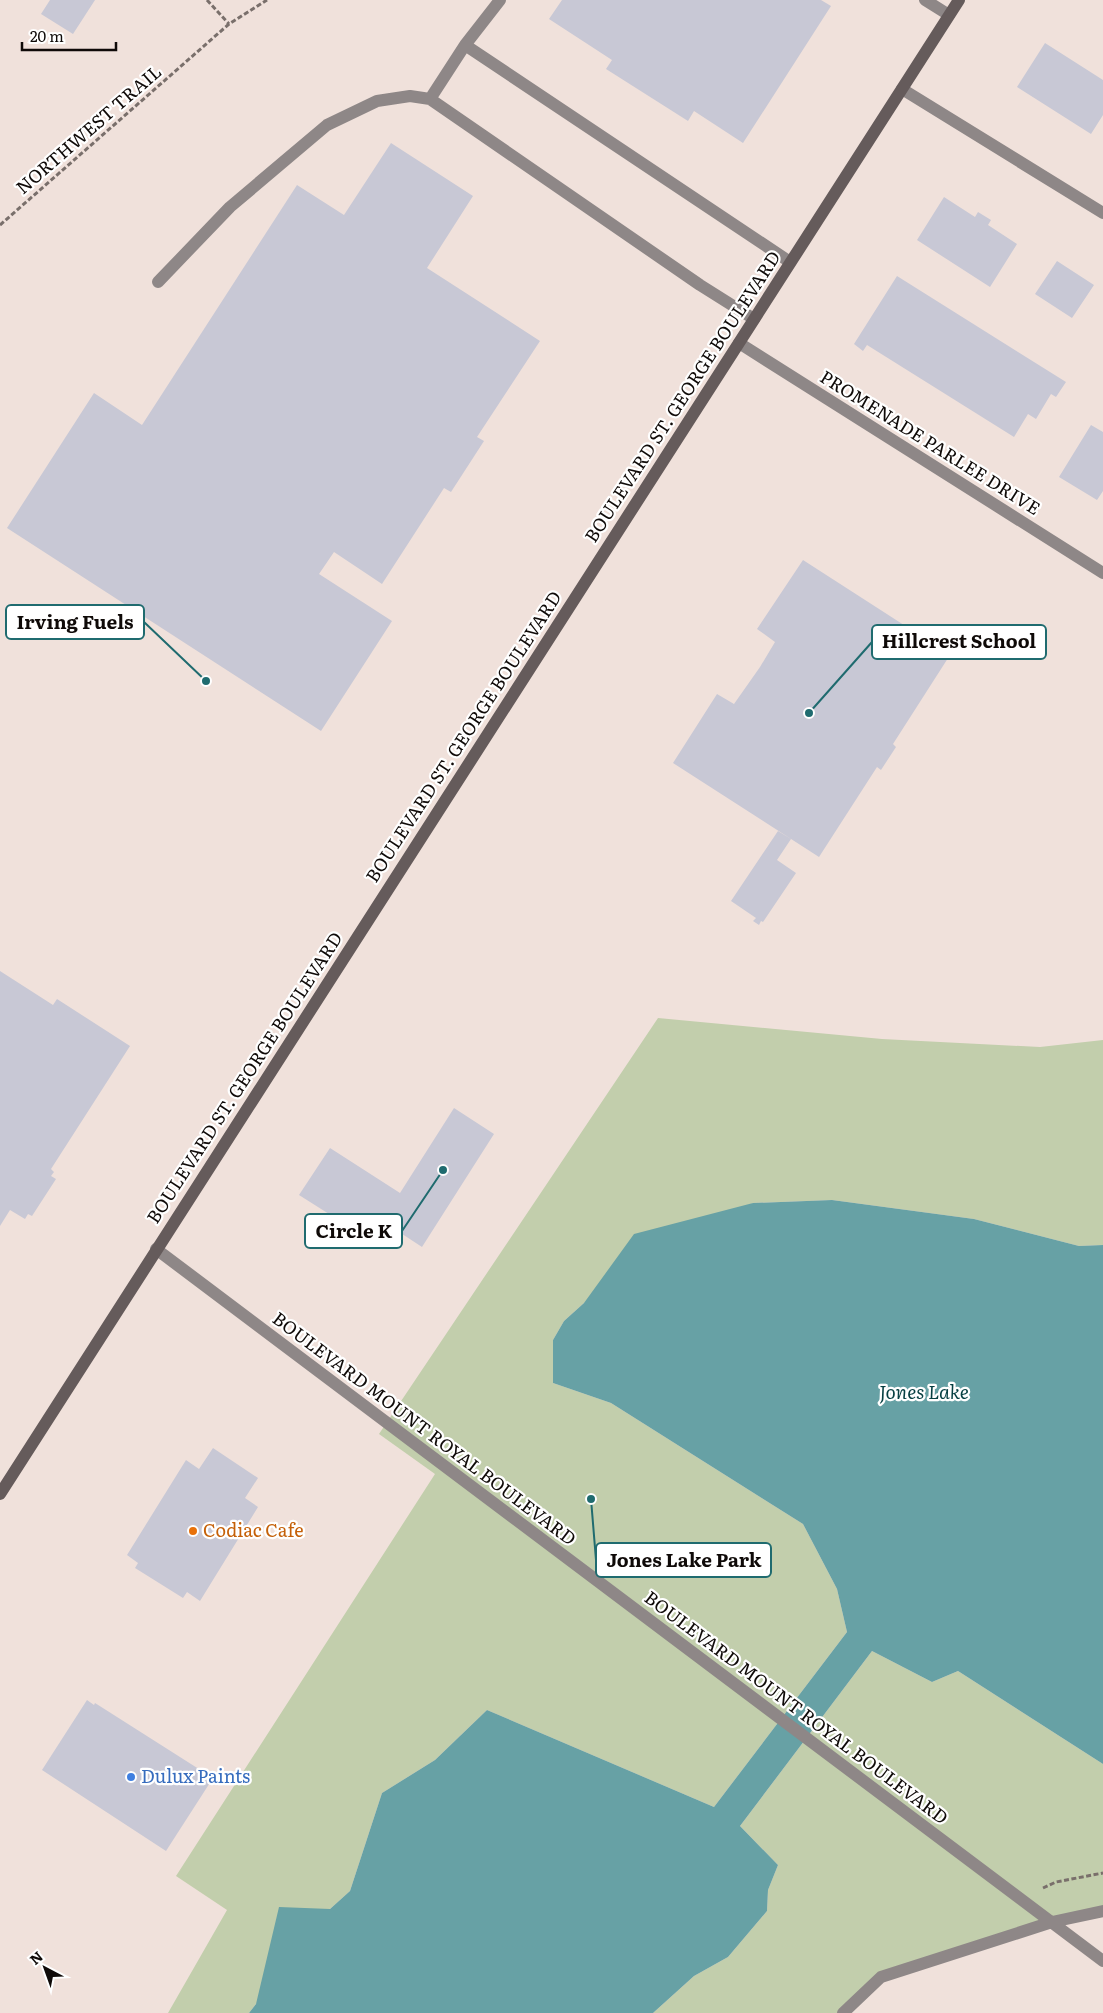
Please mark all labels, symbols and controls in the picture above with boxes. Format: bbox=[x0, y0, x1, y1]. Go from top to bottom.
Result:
scale bar bbox=[22, 20, 116, 52]
text: 20 m bbox=[30, 24, 64, 47]
street label: NORTHWEST TRAIL bbox=[9, 58, 167, 200]
street label: BOULEVARD ST. GEORGE BOULEVARD bbox=[577, 245, 786, 547]
street label: PROMENADE PARLEE DRIVE bbox=[815, 363, 1046, 521]
street label: BOULEVARD ST. GEORGE BOULEVARD bbox=[358, 585, 567, 887]
callout: Irving Fuels bbox=[6, 605, 144, 639]
text: Irving Fuels bbox=[16, 607, 134, 635]
callout: Hillcrest School bbox=[872, 625, 1046, 659]
text: Hillcrest School bbox=[882, 626, 1036, 654]
street label: BOULEVARD ST. GEORGE BOULEVARD bbox=[139, 926, 348, 1228]
callout: Circle K bbox=[305, 1214, 402, 1248]
text: Circle K bbox=[316, 1216, 393, 1244]
street label: BOULEVARD MOUNT ROYAL BOULEVARD bbox=[267, 1305, 582, 1551]
water label: Jones Lake bbox=[879, 1377, 969, 1405]
place label: Codiac Cafe bbox=[203, 1516, 304, 1543]
marker: Codiac Cafe bbox=[187, 1525, 199, 1537]
callout: Jones Lake Park bbox=[596, 1543, 771, 1577]
text: Jones Lake Park bbox=[606, 1545, 762, 1573]
street label: BOULEVARD MOUNT ROYAL BOULEVARD bbox=[639, 1584, 954, 1830]
place label: Dulux Paints bbox=[141, 1762, 250, 1789]
marker: Dulux Paints bbox=[125, 1771, 137, 1783]
north arrow bbox=[20, 1943, 70, 1993]
text: N bbox=[25, 1946, 47, 1969]

